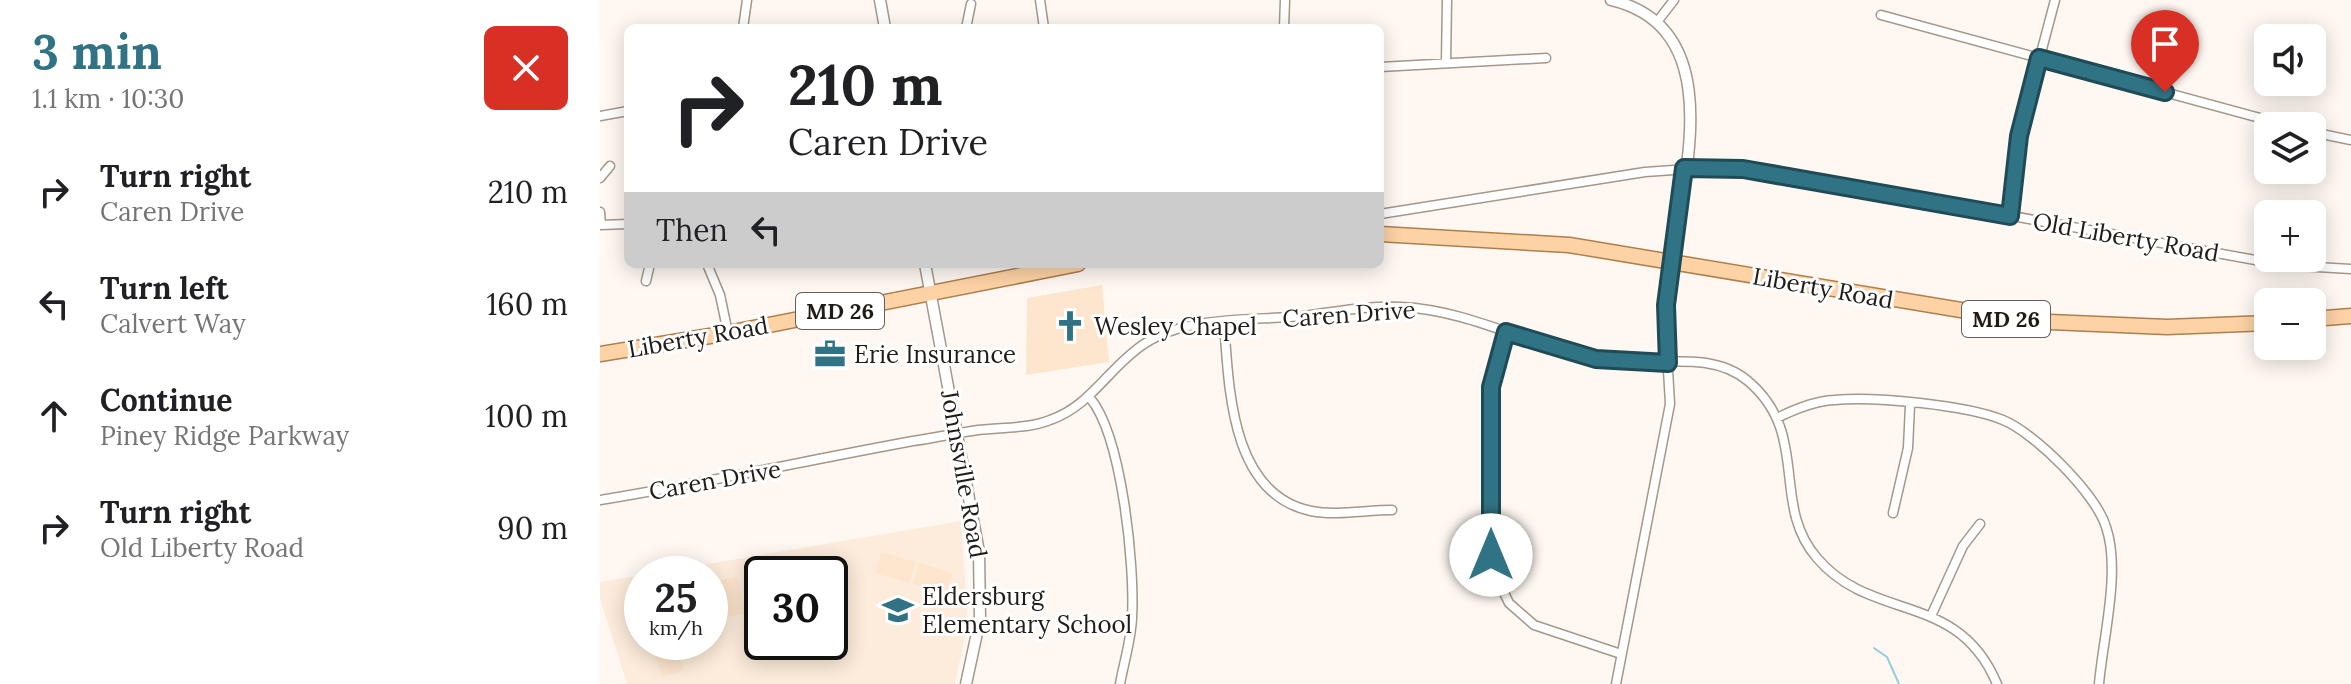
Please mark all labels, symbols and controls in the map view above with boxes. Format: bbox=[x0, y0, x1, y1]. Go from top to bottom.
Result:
pin bbox=[2131, 10, 2199, 92]
text: 3 min bbox=[32, 21, 162, 82]
icon: arrive bbox=[2143, 22, 2187, 66]
map controls bbox=[2254, 24, 2326, 360]
button: sound bbox=[2254, 24, 2326, 96]
button: close bbox=[484, 26, 568, 110]
text: 210 m bbox=[788, 49, 942, 120]
icon: right bbox=[656, 56, 760, 160]
text: 1.1 km · 10:30 bbox=[32, 82, 184, 115]
button: layers bbox=[2254, 112, 2326, 184]
text: Caren Drive bbox=[788, 119, 988, 165]
text: Turn right bbox=[100, 157, 251, 195]
icon: right bbox=[32, 170, 76, 214]
text: 210 m bbox=[488, 173, 568, 211]
text: Caren Drive bbox=[100, 195, 244, 228]
button: + bbox=[2254, 200, 2326, 272]
street label: Old Liberty Road bbox=[2031, 205, 2221, 269]
icon: left bbox=[744, 208, 788, 252]
text: Then bbox=[656, 211, 728, 249]
street label: Liberty Road bbox=[1750, 260, 1896, 316]
text: Turn left bbox=[100, 269, 228, 307]
icon: left bbox=[32, 282, 76, 326]
text: 160 m bbox=[486, 285, 568, 323]
button: − bbox=[2254, 288, 2326, 360]
road number: MD 26 bbox=[796, 293, 884, 329]
street label: Caren Drive bbox=[1281, 294, 1417, 334]
road number: MD 26 bbox=[1962, 301, 2050, 337]
text: Calvert Way bbox=[100, 307, 246, 340]
street label: Liberty Road bbox=[625, 309, 771, 365]
church icon: Wesley Chapel bbox=[1053, 309, 1087, 343]
place label: Wesley Chapel bbox=[1094, 311, 1257, 342]
office icon: Erie Insurance bbox=[813, 337, 847, 371]
place label: Erie Insurance bbox=[854, 339, 1016, 370]
text: Continue bbox=[100, 381, 232, 419]
street label: Johnsville Road bbox=[934, 387, 994, 560]
icon: ahead bbox=[32, 394, 76, 438]
text: 100 m bbox=[485, 397, 568, 435]
text: Piney Ridge Parkway bbox=[100, 419, 349, 452]
street label: Caren Drive bbox=[647, 453, 783, 507]
text: Turn right bbox=[100, 493, 251, 531]
icon: right bbox=[32, 506, 76, 550]
text: 90 m bbox=[497, 509, 568, 547]
position arrow bbox=[1449, 513, 1533, 597]
text: Old Liberty Road bbox=[100, 531, 304, 564]
speed limit sign: 30 bbox=[744, 556, 848, 660]
text: 25 bbox=[655, 572, 697, 623]
place label: Eldersburg Elementary School bbox=[922, 581, 1132, 640]
school or university icon: Eldersburg Elementary School bbox=[881, 593, 915, 627]
text: km/h bbox=[649, 615, 703, 640]

